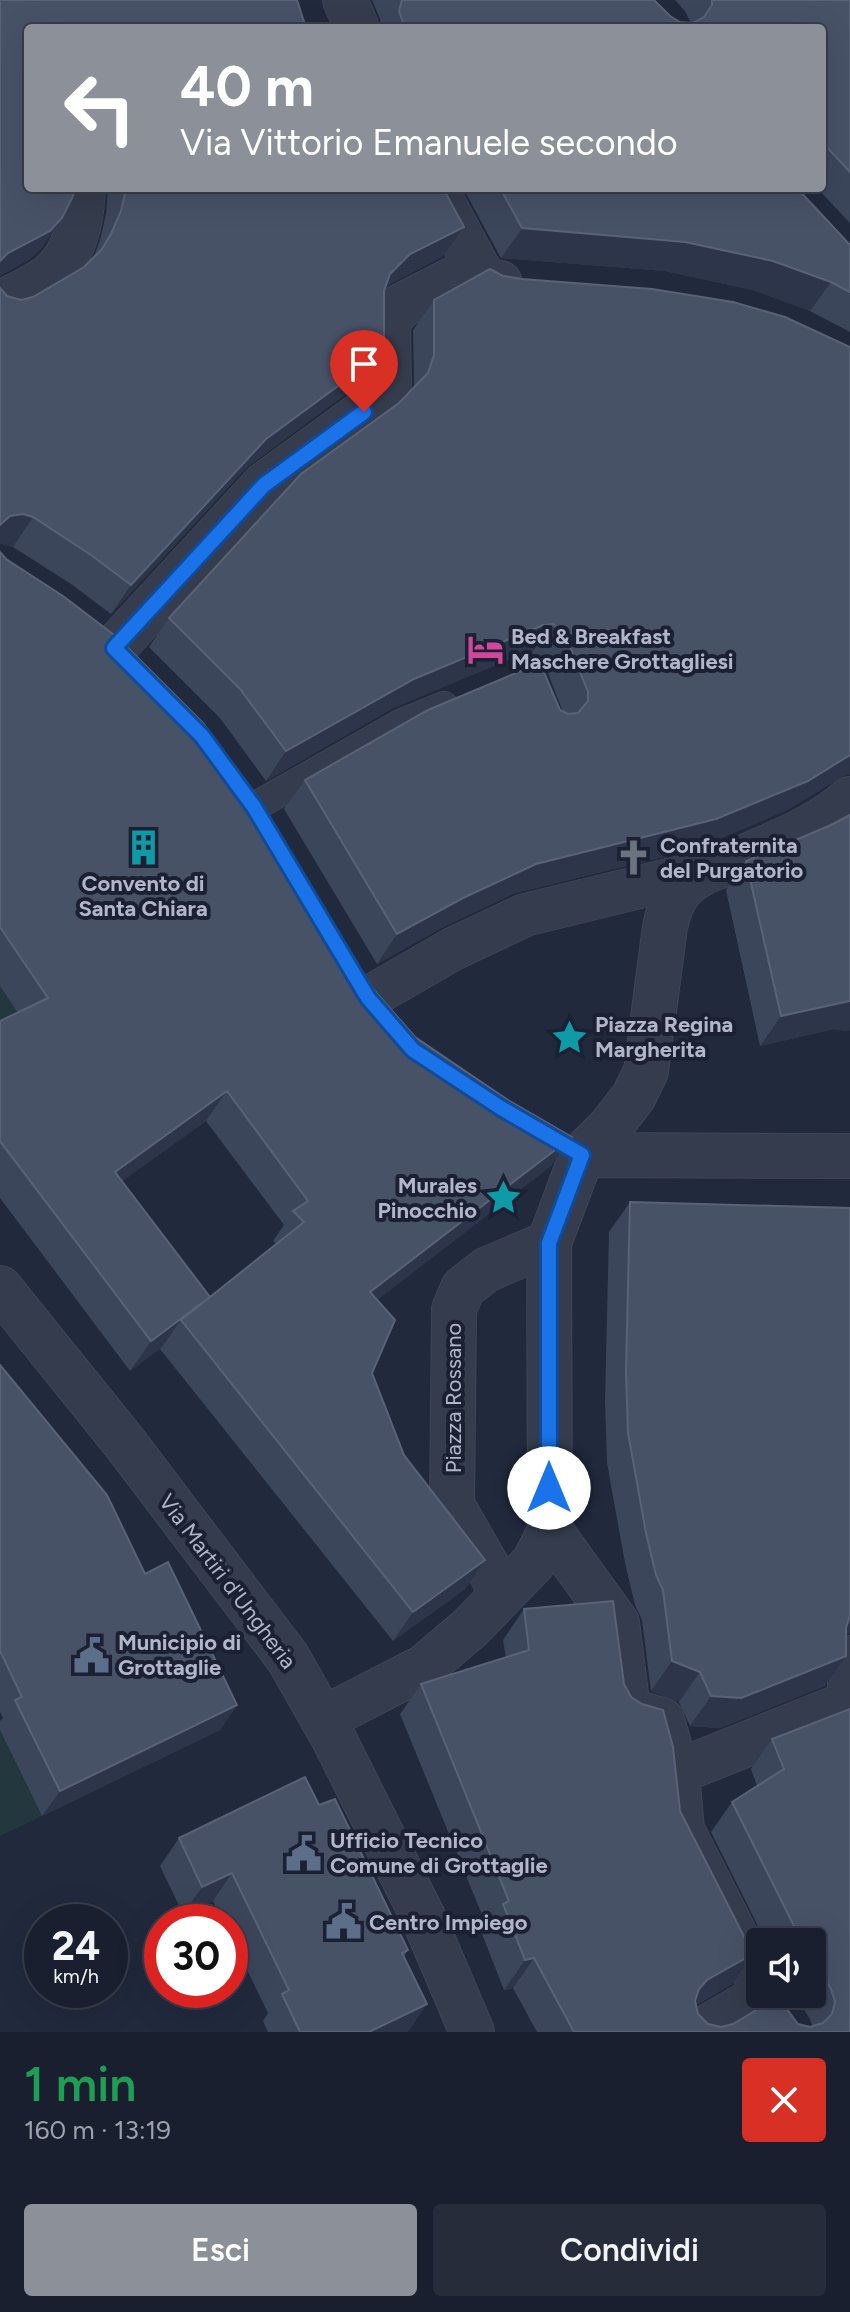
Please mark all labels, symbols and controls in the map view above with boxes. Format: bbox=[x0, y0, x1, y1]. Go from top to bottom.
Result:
text: 40 m bbox=[180, 53, 314, 120]
icon: left bbox=[48, 56, 152, 160]
text: Via Vittorio Emanuele secondo bbox=[180, 121, 678, 164]
pin bbox=[330, 330, 398, 412]
icon: arrive bbox=[342, 342, 386, 386]
place label: Bed & Breakfast Maschere Grottagliesi bbox=[511, 623, 734, 675]
hotel icon: Bed & Breakfast Maschere Grottagliesi bbox=[466, 630, 504, 668]
building icon: Convento di Santa Chiara bbox=[124, 828, 162, 866]
place label: Confraternita del Purgatorio bbox=[660, 832, 803, 884]
church icon: Confraternita del Purgatorio bbox=[615, 839, 653, 877]
place label: Convento di Santa Chiara bbox=[78, 870, 208, 922]
place label: Piazza Regina Margherita bbox=[595, 1011, 733, 1063]
place icon: Piazza Regina Margherita bbox=[550, 1018, 588, 1056]
place label: Murales Pinocchio bbox=[378, 1172, 477, 1224]
place icon: Murales Pinocchio bbox=[484, 1179, 522, 1217]
street label: Piazza Rossano bbox=[440, 1323, 467, 1473]
position arrow bbox=[507, 1446, 591, 1530]
street label: Via Martiri d'Ungheria bbox=[153, 1489, 302, 1674]
place label: Municipio di Grottaglie bbox=[118, 1629, 241, 1681]
public building icon: Municipio di Grottaglie bbox=[73, 1636, 111, 1674]
place label: Ufficio Tecnico Comune di Grottaglie bbox=[330, 1827, 548, 1879]
public building icon: Ufficio Tecnico Comune di Grottaglie bbox=[285, 1834, 323, 1872]
public building icon: Centro Impiego bbox=[324, 1903, 362, 1941]
speed limit sign: 30 bbox=[144, 1904, 248, 2008]
place label: Centro Impiego bbox=[369, 1909, 528, 1936]
text: 24 bbox=[52, 1922, 100, 1970]
map controls bbox=[746, 1928, 826, 2008]
button: sound bbox=[746, 1928, 826, 2008]
text: km/h bbox=[53, 1964, 99, 1988]
text: 1 min bbox=[24, 2055, 136, 2113]
button: close bbox=[742, 2058, 826, 2142]
text: 160 m · 13:19 bbox=[24, 2114, 171, 2146]
button: Esci bbox=[24, 2204, 417, 2296]
button: Condividi bbox=[433, 2204, 826, 2296]

